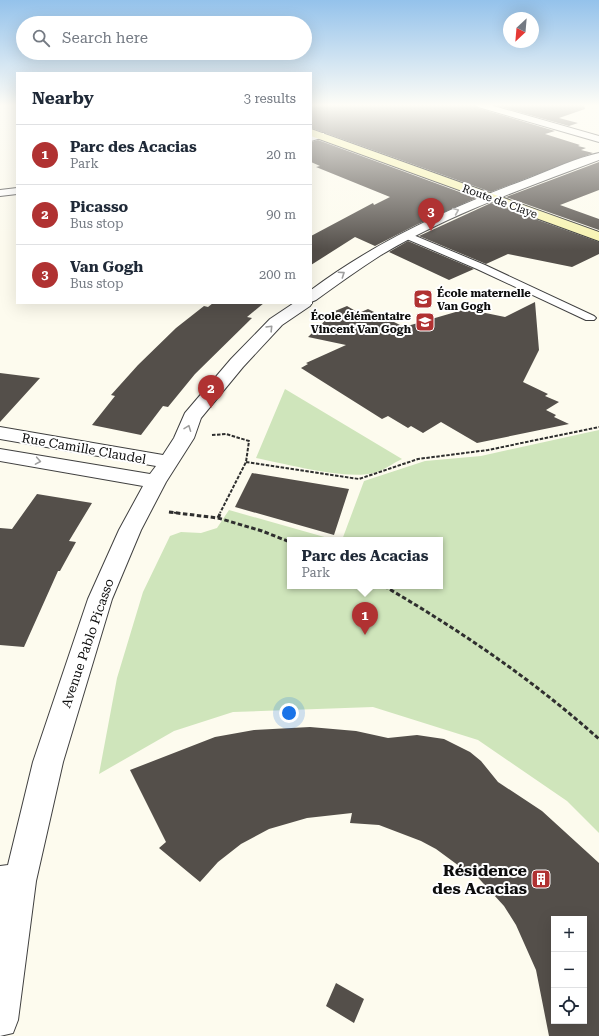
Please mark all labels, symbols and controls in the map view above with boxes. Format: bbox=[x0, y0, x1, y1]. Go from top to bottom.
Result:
north arrow bbox=[503, 12, 539, 48]
search box bbox=[16, 16, 312, 60]
icon: search bbox=[30, 27, 52, 49]
text: Search here bbox=[62, 29, 148, 47]
text: Nearby bbox=[32, 88, 94, 108]
text: 3 results bbox=[244, 91, 296, 106]
text: Parc des Acacias bbox=[70, 138, 197, 156]
text: 1 bbox=[41, 147, 49, 162]
text: 20 m bbox=[266, 147, 296, 162]
text: Park bbox=[70, 156, 99, 171]
street label: Route de Claye bbox=[460, 182, 539, 221]
text: Picasso bbox=[70, 198, 128, 216]
pin: 3 bbox=[418, 198, 444, 231]
text: 2 bbox=[41, 207, 49, 222]
text: 90 m bbox=[266, 207, 296, 222]
one-way arrow bbox=[452, 208, 459, 216]
text: Bus stop bbox=[70, 216, 124, 231]
text: Van Gogh bbox=[70, 258, 143, 276]
text: 3 bbox=[41, 267, 49, 282]
text: 200 m bbox=[259, 267, 296, 282]
one-way arrow bbox=[338, 272, 345, 279]
text: Bus stop bbox=[70, 276, 124, 291]
place label: École maternelle Van Gogh bbox=[437, 286, 531, 313]
school or university icon: École maternelle Van Gogh bbox=[412, 288, 434, 310]
place label: École élémentaire Vincent Van Gogh bbox=[311, 309, 412, 336]
school or university icon: École élémentaire Vincent Van Gogh bbox=[414, 311, 436, 333]
one-way arrow bbox=[265, 326, 272, 333]
pin: 2 bbox=[198, 375, 224, 408]
one-way arrow bbox=[183, 425, 191, 432]
street label: Rue Camille Claudel bbox=[21, 430, 147, 467]
one-way arrow bbox=[35, 457, 42, 465]
popup bbox=[287, 537, 443, 589]
text: Parc des Acacias bbox=[302, 547, 428, 565]
text: Park bbox=[302, 565, 330, 580]
street label: Avenue Pablo Picasso bbox=[58, 577, 117, 710]
pin: 1 bbox=[352, 602, 378, 635]
your location bbox=[279, 703, 299, 723]
place label: Résidence des Acacias bbox=[432, 861, 527, 898]
building icon: Résidence des Acacias bbox=[530, 868, 552, 890]
map controls bbox=[551, 916, 587, 1024]
button: + bbox=[551, 916, 587, 952]
button: − bbox=[551, 952, 587, 988]
button: locate bbox=[551, 988, 587, 1024]

